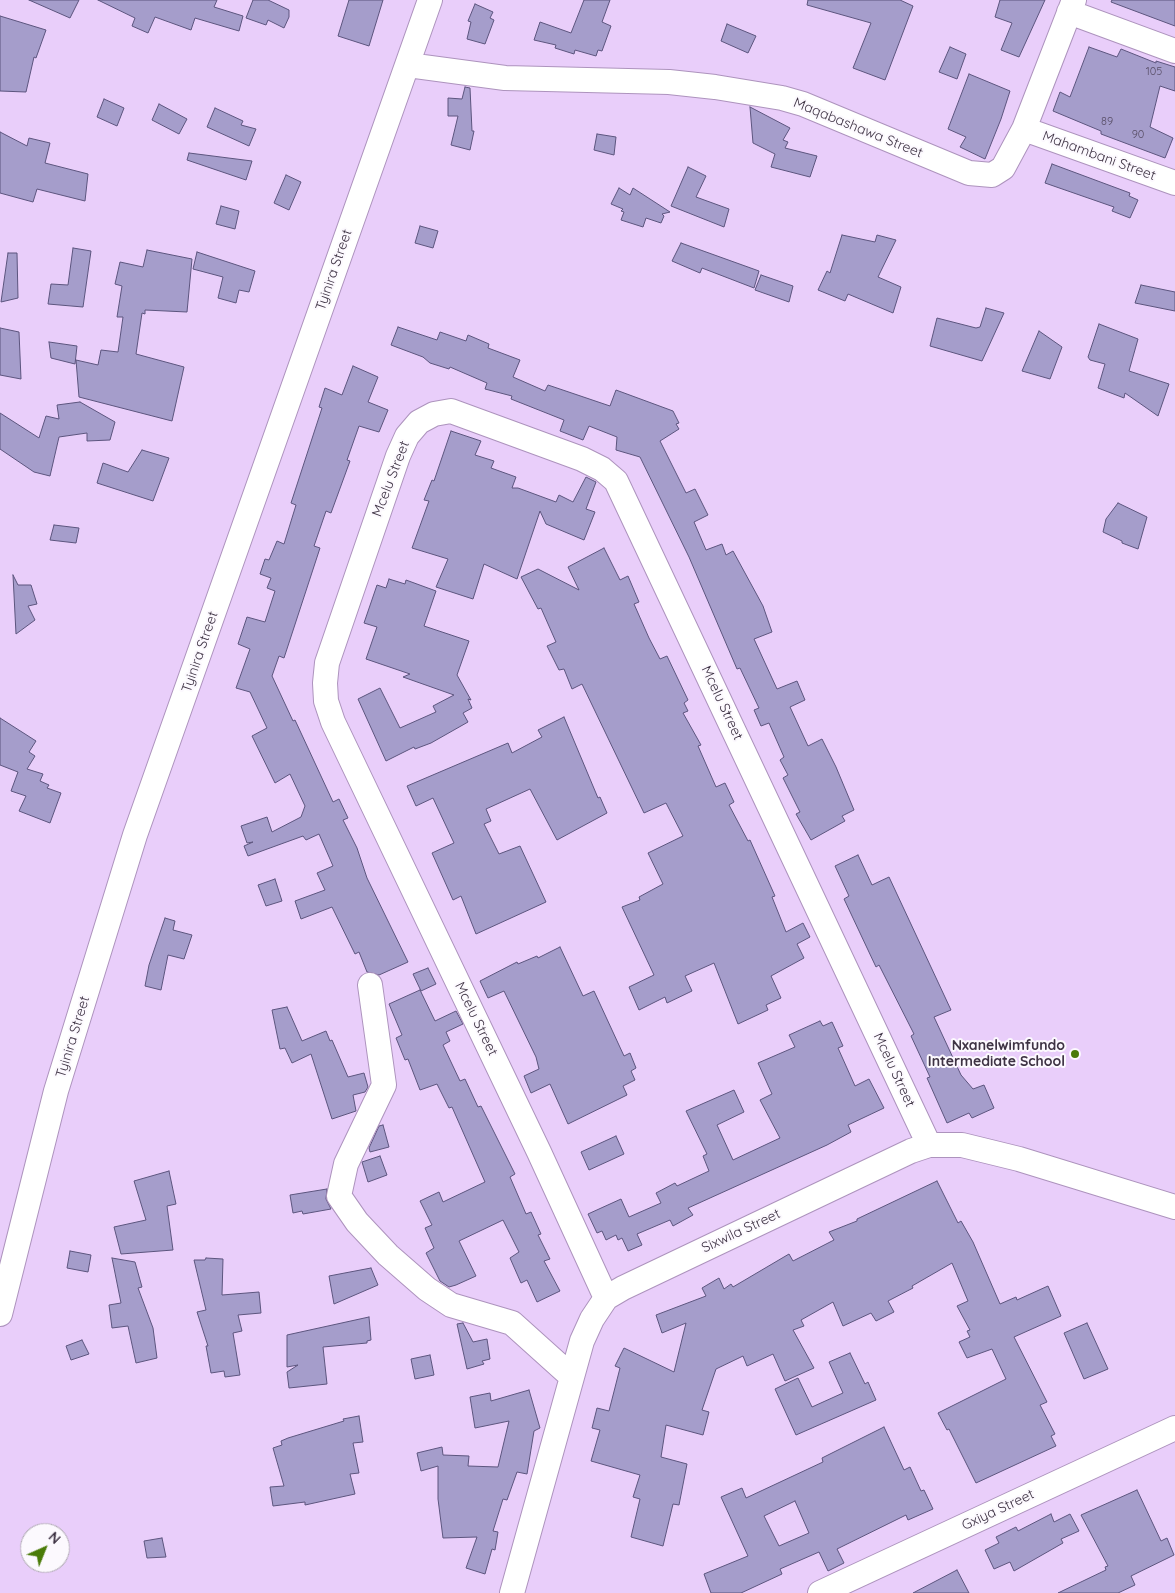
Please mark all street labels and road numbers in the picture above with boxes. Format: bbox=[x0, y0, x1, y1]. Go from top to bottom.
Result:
street label: Maqabashawa Street bbox=[791, 94, 925, 162]
street label: Mahambani Street bbox=[1040, 128, 1158, 184]
street label: Tyinira Street bbox=[312, 227, 356, 313]
street label: Mcelu Street bbox=[369, 439, 413, 519]
street label: Tyinira Street bbox=[178, 609, 222, 695]
street label: Mcelu Street bbox=[697, 663, 747, 743]
street label: Mcelu Street bbox=[451, 979, 501, 1059]
street label: Tyinira Street bbox=[53, 994, 93, 1080]
street label: Mcelu Street bbox=[869, 1030, 919, 1110]
street label: Sixwila Street bbox=[699, 1205, 783, 1257]
street label: Gxiya Street bbox=[959, 1486, 1037, 1534]

